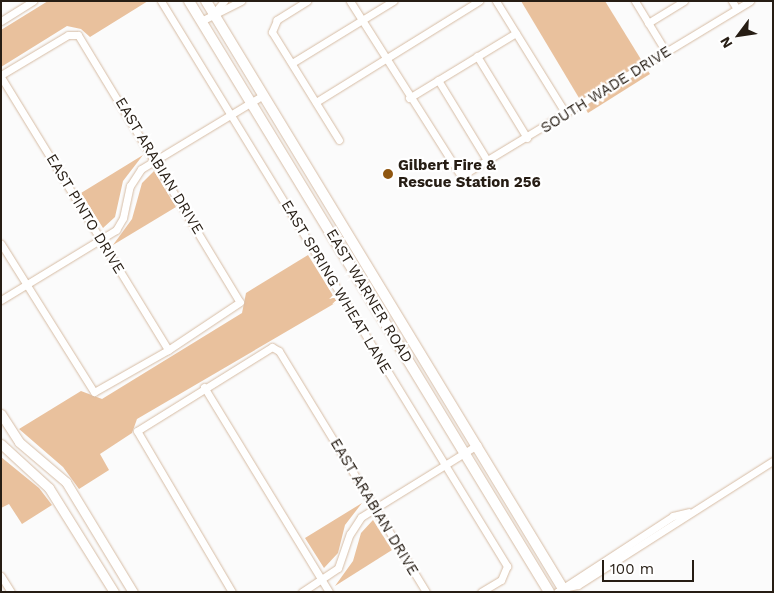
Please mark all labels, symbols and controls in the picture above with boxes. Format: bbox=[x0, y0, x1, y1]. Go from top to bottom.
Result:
north arrow bbox=[714, 10, 764, 60]
text: N bbox=[717, 34, 736, 51]
street label: SOUTH WADE DRIVE bbox=[537, 43, 675, 137]
street label: EAST ARABIAN DRIVE bbox=[111, 94, 207, 238]
street label: EAST PINTO DRIVE bbox=[42, 151, 128, 277]
place label: Gilbert Fire & Rescue Station 256 bbox=[398, 156, 541, 191]
marker: Gilbert Fire & Rescue Station 256 bbox=[382, 168, 394, 180]
street label: EAST SPRING WHEAT LANE bbox=[277, 197, 395, 377]
street label: EAST WARNER ROAD bbox=[322, 226, 416, 366]
street label: EAST ARABIAN DRIVE bbox=[326, 435, 422, 579]
scale bar bbox=[604, 550, 696, 582]
text: 100 m bbox=[610, 560, 654, 578]

